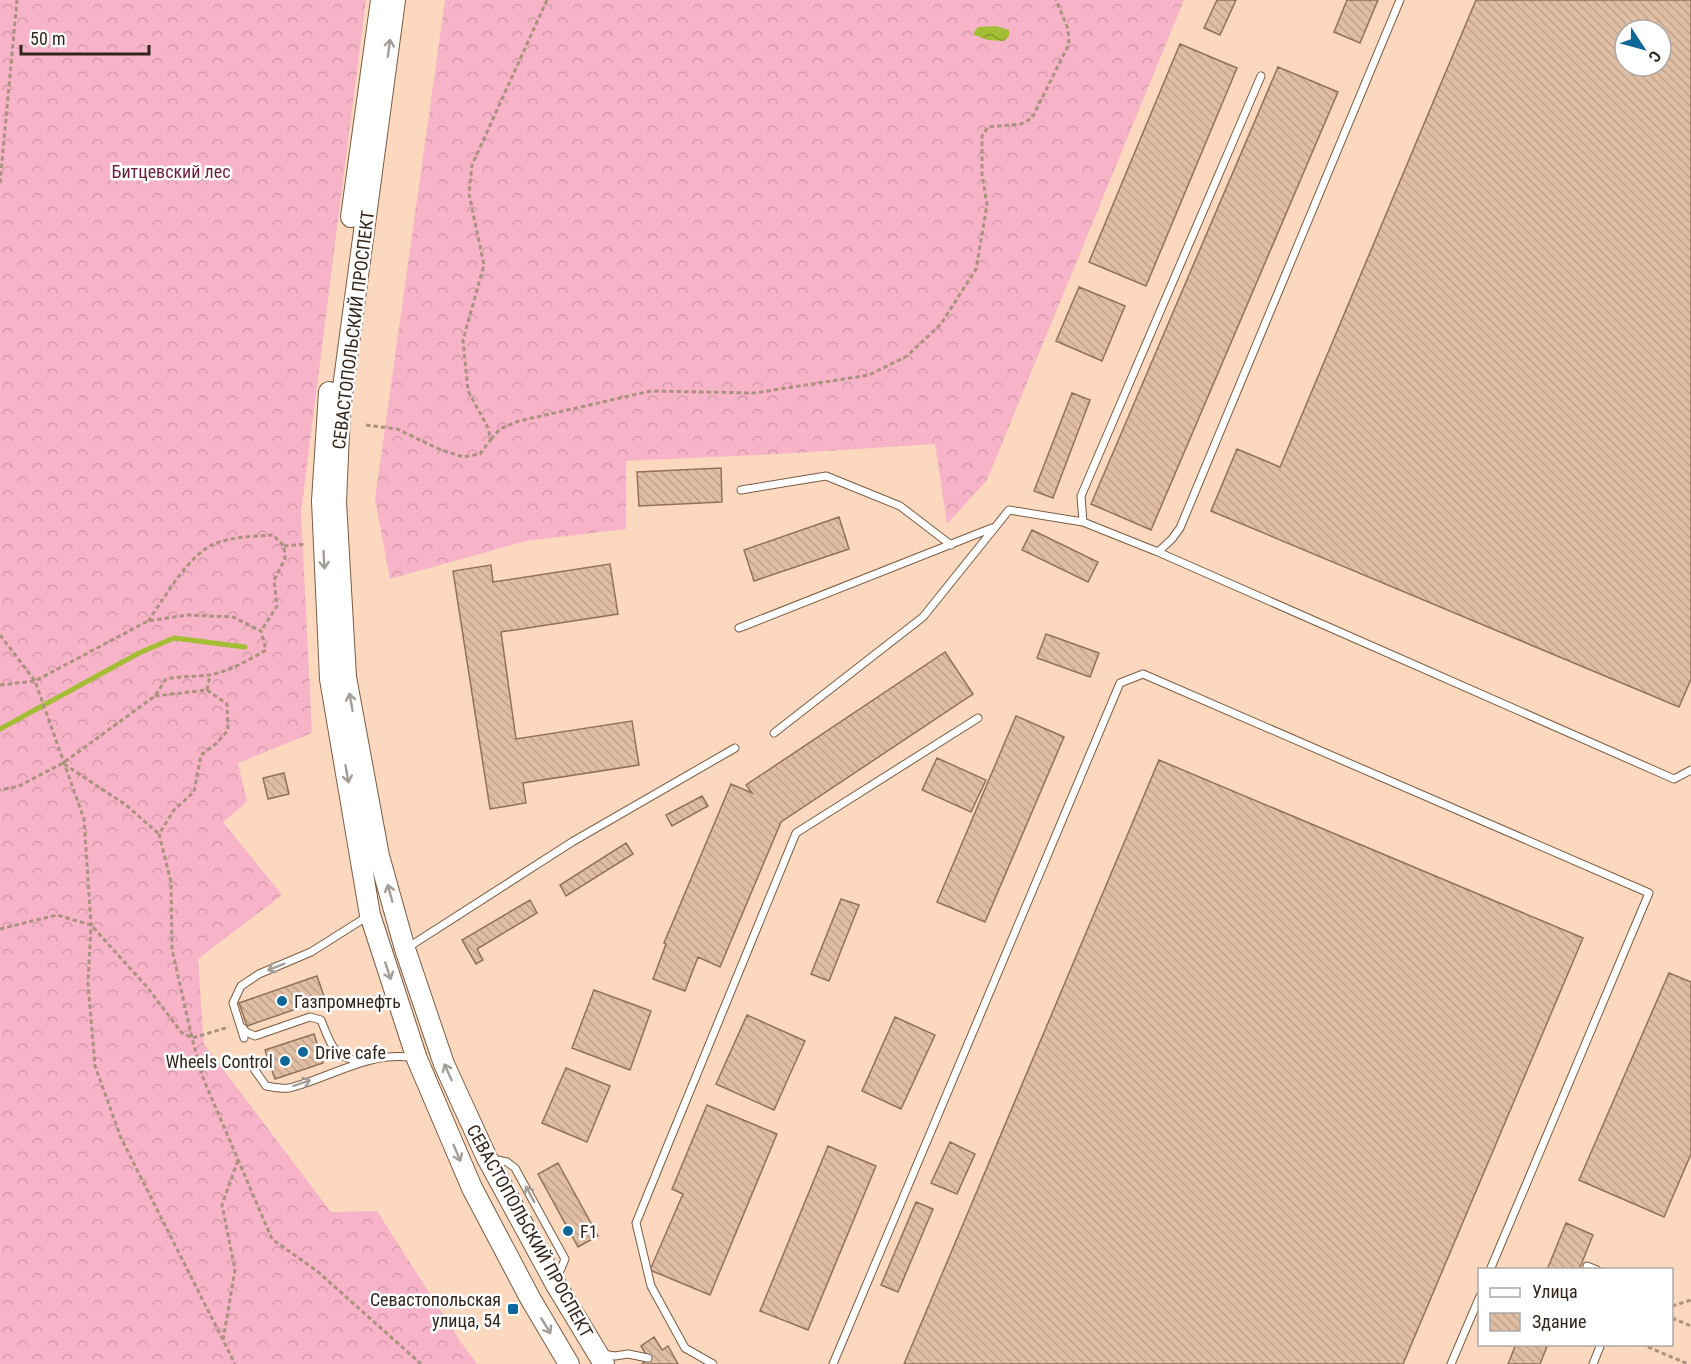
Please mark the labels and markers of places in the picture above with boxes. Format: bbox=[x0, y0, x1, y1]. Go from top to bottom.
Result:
place label: Газпромнефть bbox=[294, 991, 401, 1012]
marker: Газпромнефть bbox=[275, 994, 289, 1008]
place label: Drive cafe bbox=[315, 1042, 386, 1063]
marker: Drive cafe bbox=[296, 1045, 310, 1059]
place label: Wheels Control bbox=[165, 1051, 273, 1072]
marker: Wheels Control bbox=[278, 1054, 292, 1068]
place label: F1 bbox=[580, 1221, 598, 1242]
marker: F1 bbox=[561, 1224, 575, 1238]
place label: Севастопольская улица, 54 bbox=[370, 1289, 501, 1331]
marker: Севастопольская улица, 54 bbox=[506, 1302, 520, 1316]

